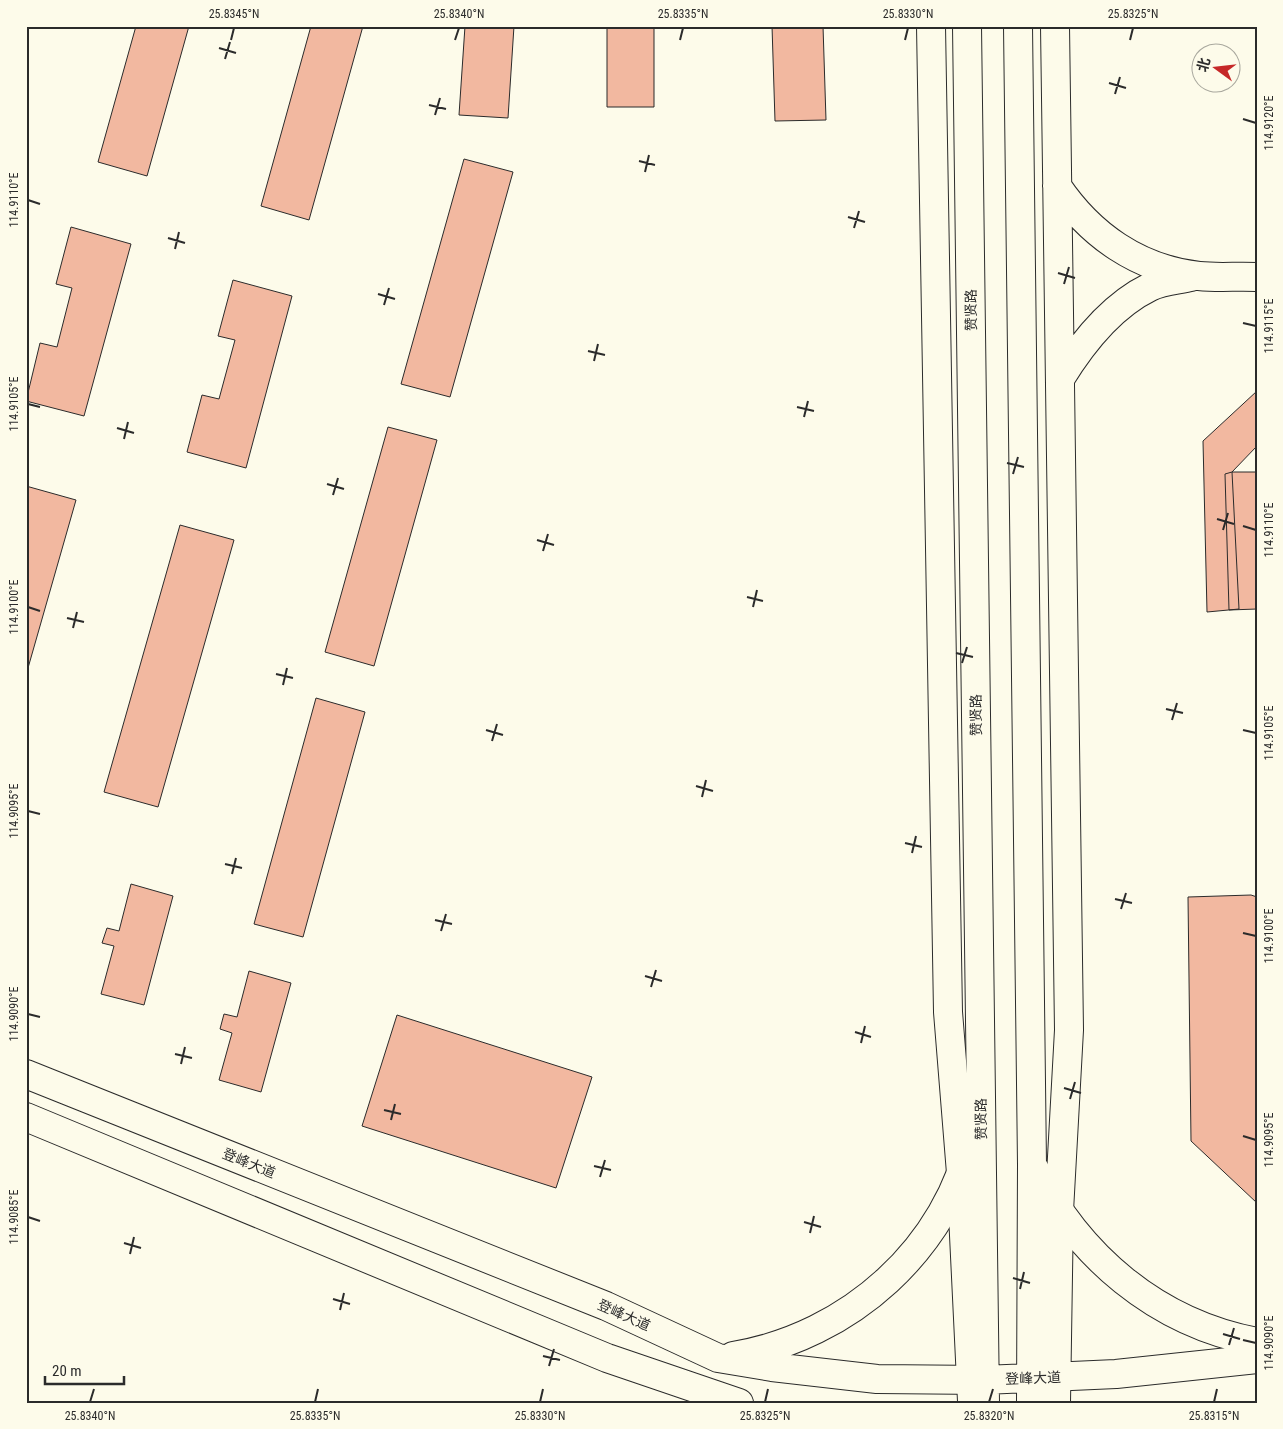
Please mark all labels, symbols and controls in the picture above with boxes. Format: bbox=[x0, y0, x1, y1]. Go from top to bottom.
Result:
text: 25.8345°N bbox=[209, 7, 259, 21]
text: 25.8340°N bbox=[434, 7, 484, 21]
text: 25.8335°N bbox=[658, 7, 708, 21]
text: 25.8330°N bbox=[883, 7, 933, 21]
text: 25.8325°N bbox=[1108, 7, 1158, 21]
north arrow bbox=[1190, 42, 1240, 92]
text: 北 bbox=[1194, 56, 1213, 73]
text: 114.9120°E bbox=[1262, 95, 1276, 151]
text: 114.9110°E bbox=[7, 172, 21, 228]
street label: 赞贤路 bbox=[963, 289, 979, 331]
text: 114.9115°E bbox=[1262, 298, 1276, 354]
text: 114.9105°E bbox=[7, 376, 21, 432]
text: 114.9110°E bbox=[1262, 502, 1276, 558]
text: 114.9100°E bbox=[7, 579, 21, 635]
street label: 赞贤路 bbox=[968, 694, 984, 736]
text: 114.9105°E bbox=[1262, 705, 1276, 761]
text: 114.9095°E bbox=[7, 783, 21, 839]
text: 114.9100°E bbox=[1262, 908, 1276, 964]
text: 114.9090°E bbox=[7, 986, 21, 1042]
street label: 赞贤路 bbox=[973, 1098, 989, 1140]
text: 114.9095°E bbox=[1262, 1112, 1276, 1168]
street label: 登峰大道 bbox=[220, 1145, 278, 1181]
text: 114.9085°E bbox=[7, 1189, 21, 1245]
street label: 登峰大道 bbox=[595, 1296, 653, 1334]
text: 114.9090°E bbox=[1262, 1315, 1276, 1371]
scale bar bbox=[45, 1354, 124, 1386]
text: 20 m bbox=[52, 1362, 82, 1380]
street label: 登峰大道 bbox=[1005, 1369, 1061, 1387]
text: 25.8340°N bbox=[65, 1409, 115, 1423]
text: 25.8335°N bbox=[290, 1409, 340, 1423]
text: 25.8330°N bbox=[515, 1409, 565, 1423]
text: 25.8325°N bbox=[740, 1409, 790, 1423]
text: 25.8320°N bbox=[964, 1409, 1014, 1423]
text: 25.8315°N bbox=[1189, 1409, 1239, 1423]

